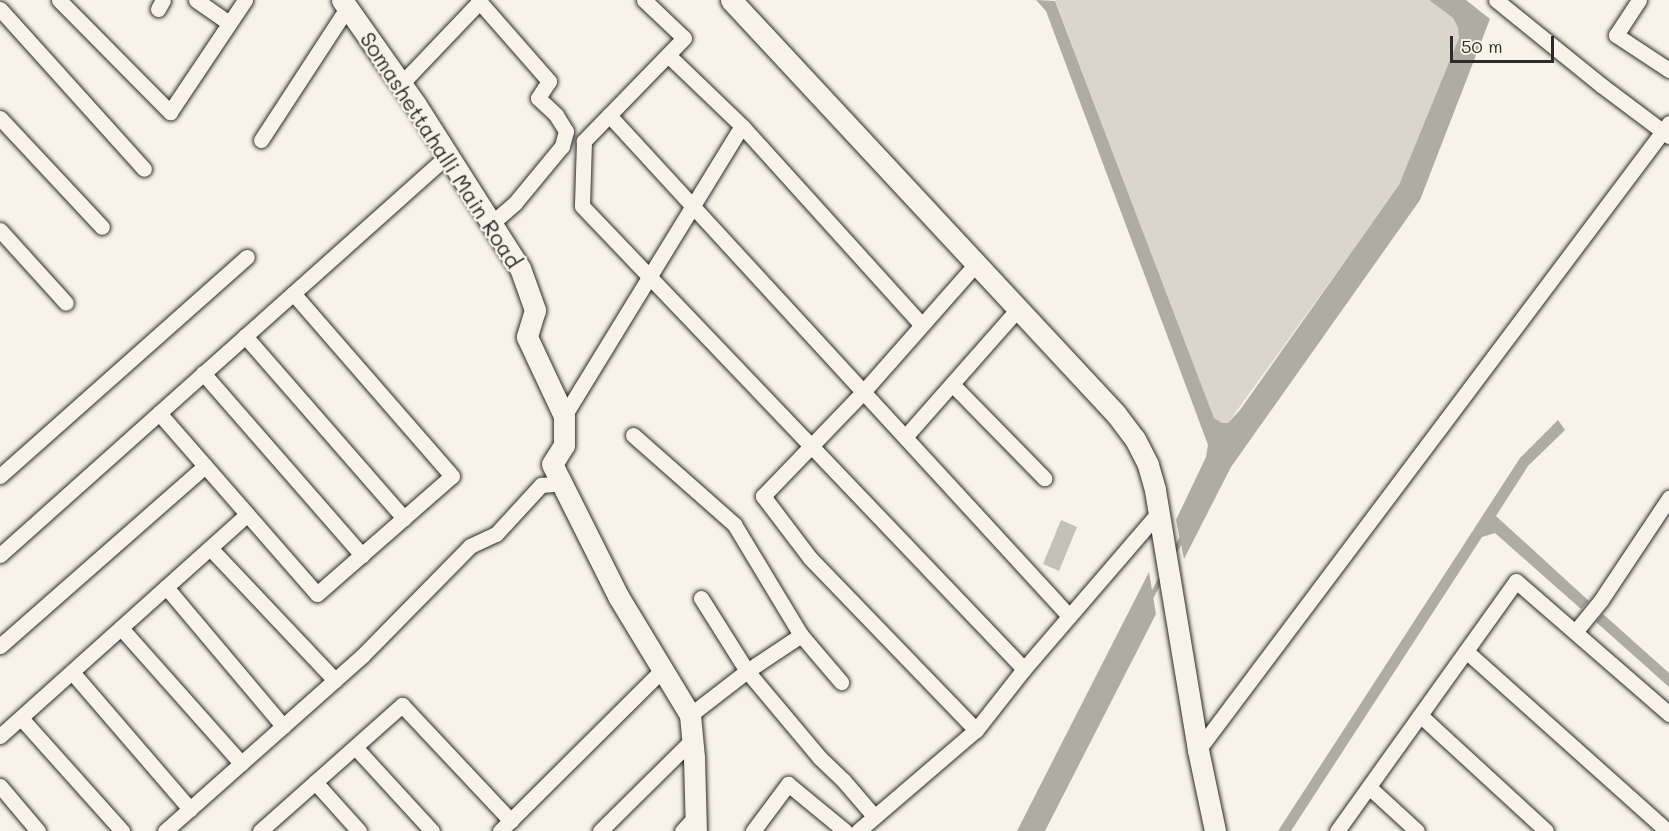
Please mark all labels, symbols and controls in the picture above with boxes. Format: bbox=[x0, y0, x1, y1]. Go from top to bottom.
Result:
scale bar bbox=[1453, 24, 1556, 62]
street label: Somashettahalli Main Road bbox=[355, 27, 527, 273]
text: 50 m bbox=[1461, 34, 1503, 58]

